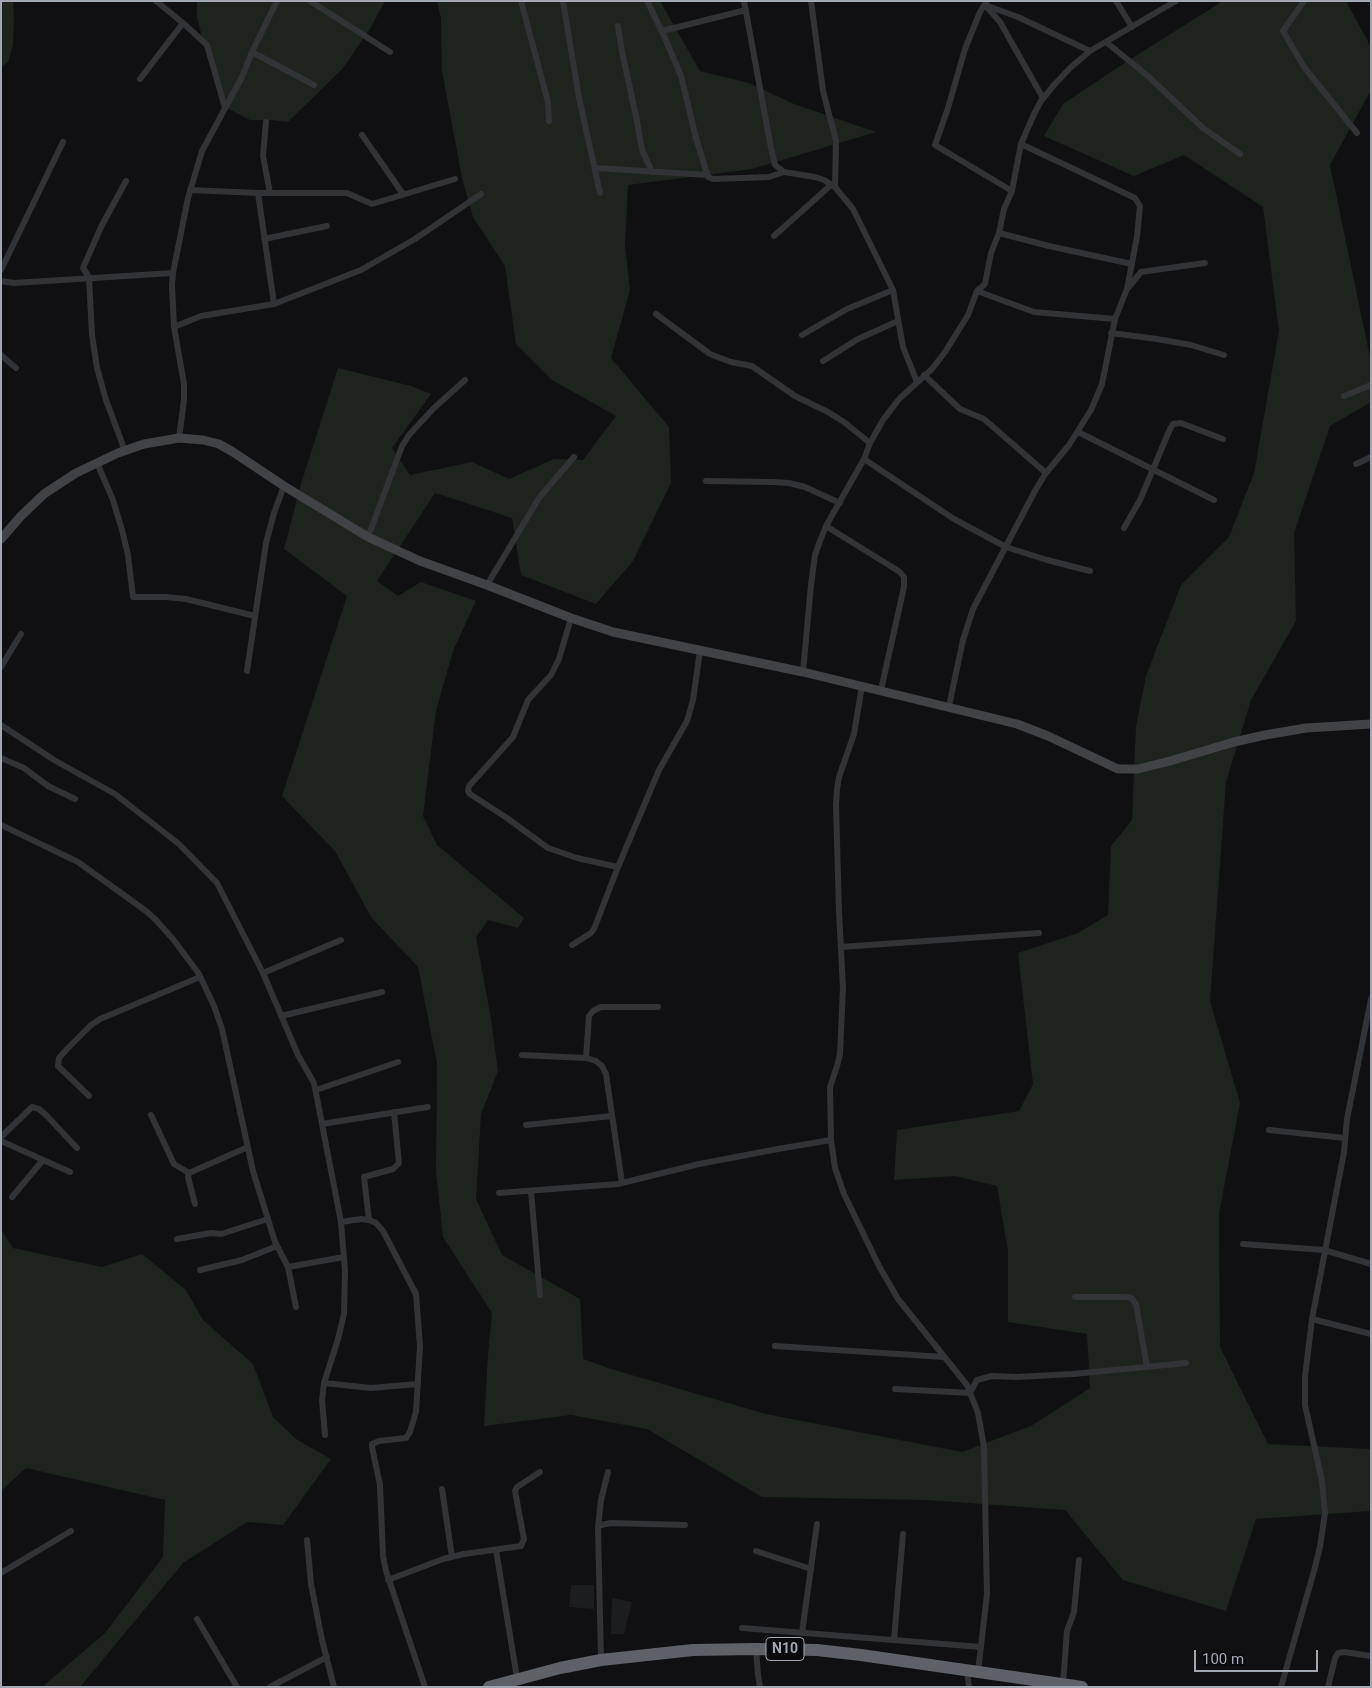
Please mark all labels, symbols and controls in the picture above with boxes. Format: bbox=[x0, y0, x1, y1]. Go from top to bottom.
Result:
road number: N10 bbox=[766, 1638, 804, 1660]
scale bar bbox=[1197, 1640, 1321, 1672]
text: 100 m bbox=[1202, 1650, 1244, 1668]

